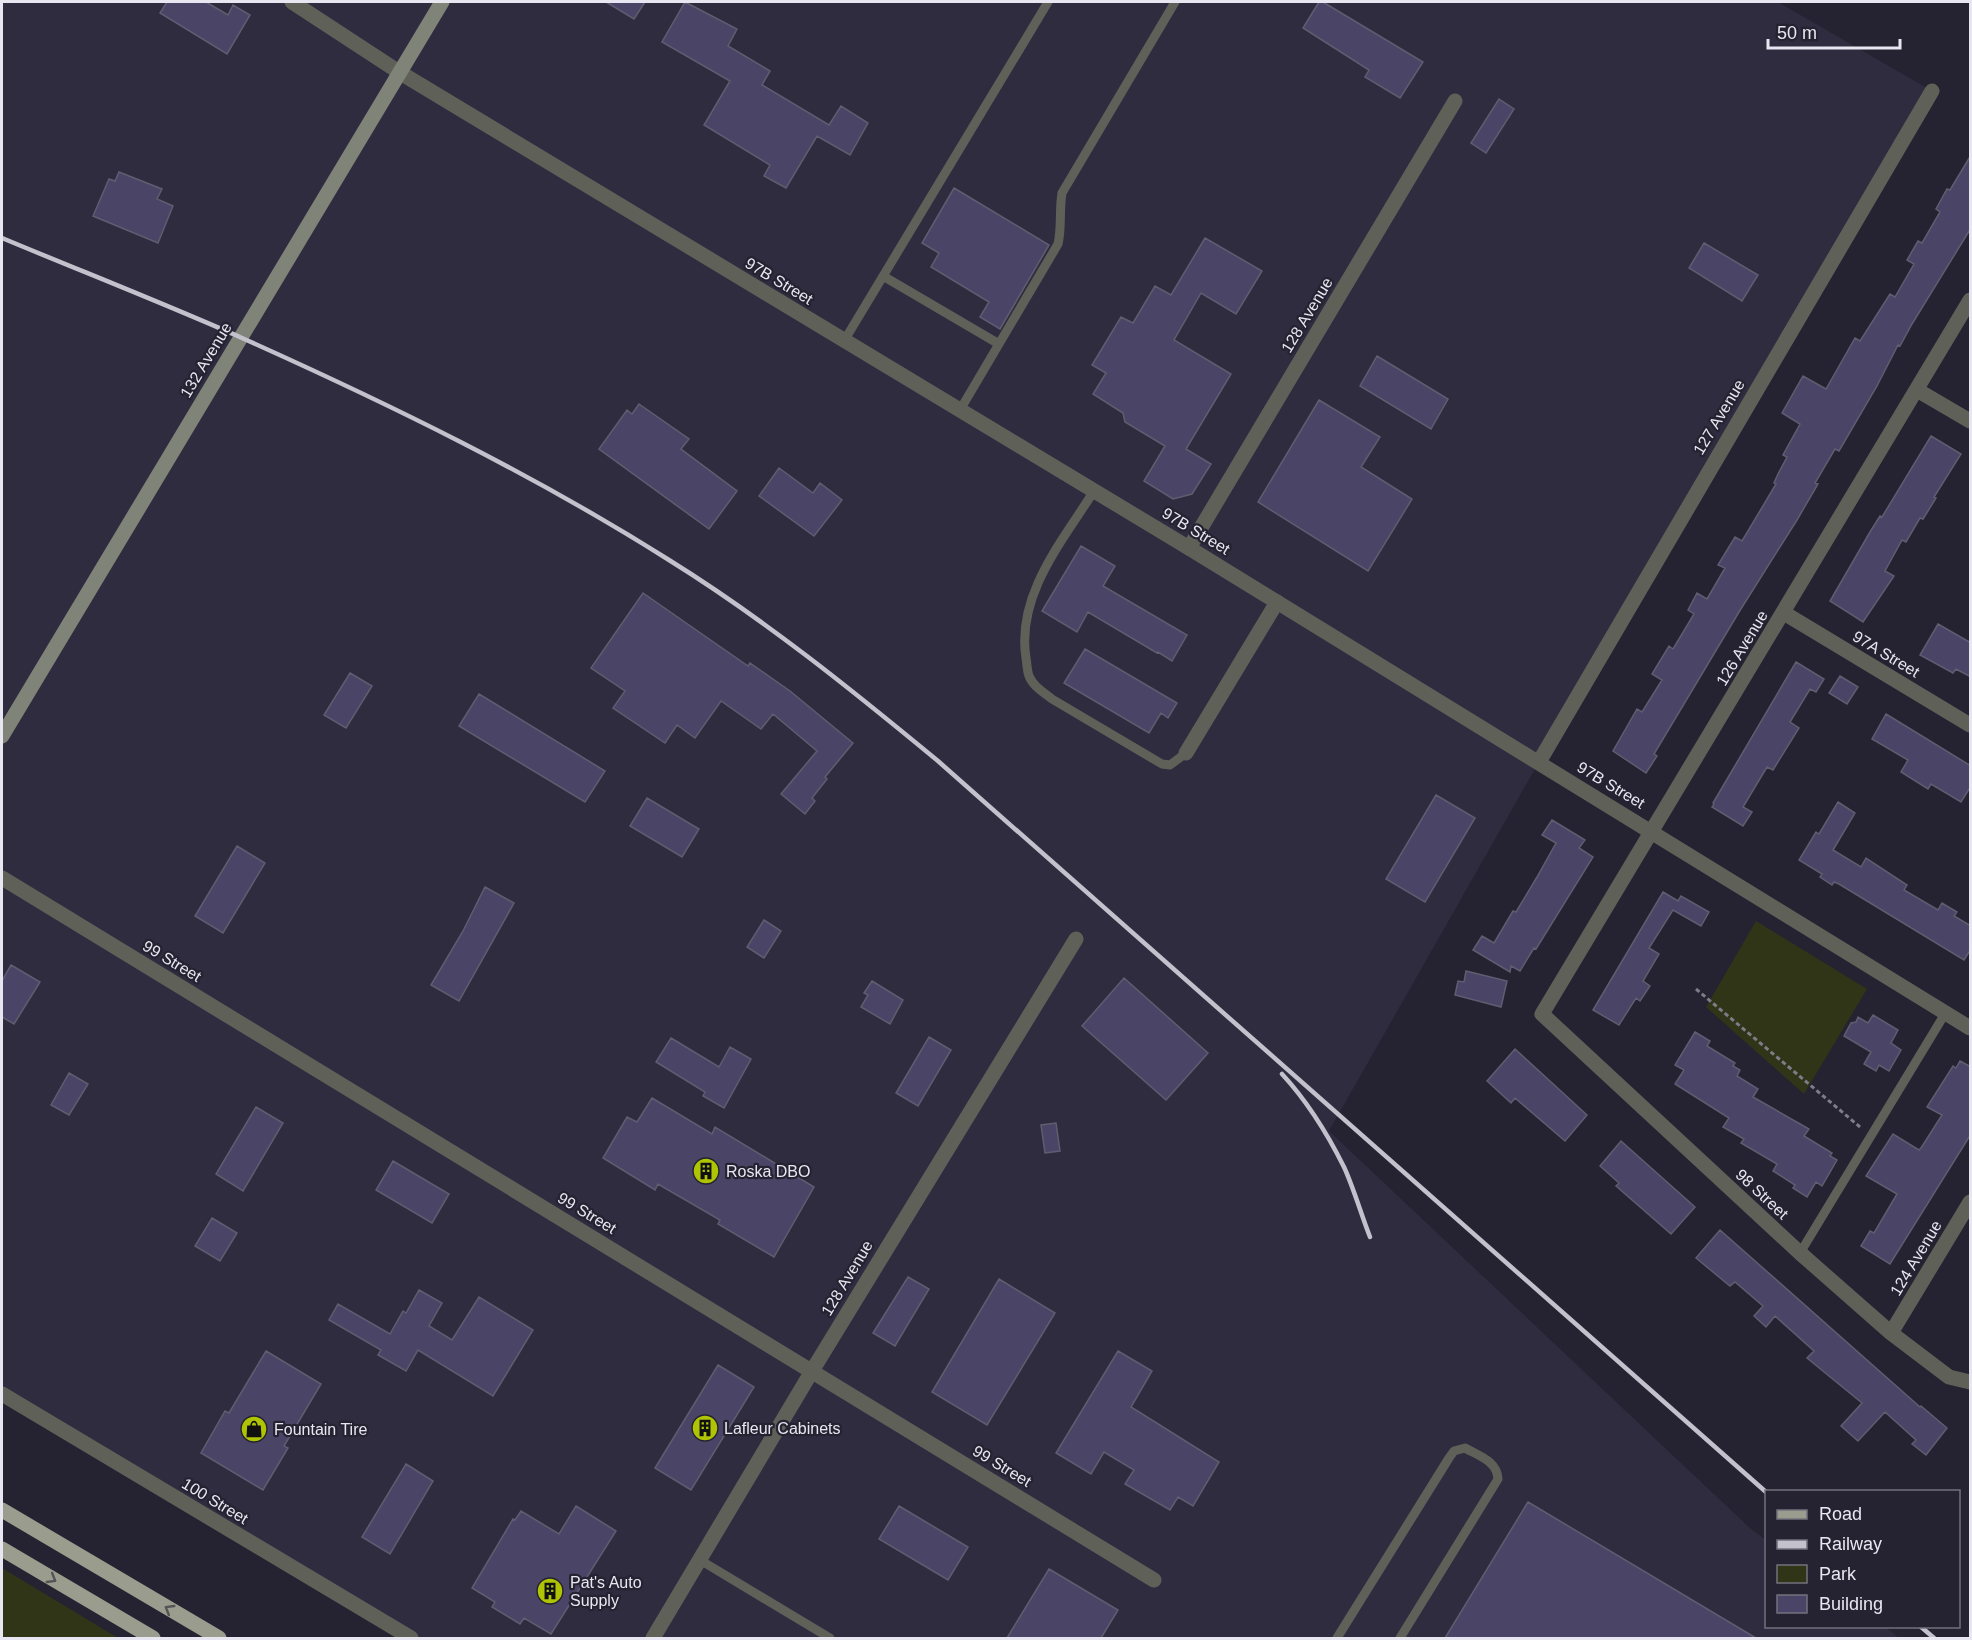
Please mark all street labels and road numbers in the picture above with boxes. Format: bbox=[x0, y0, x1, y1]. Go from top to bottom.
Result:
street label: 97B Street bbox=[742, 254, 816, 308]
street label: 128 Avenue bbox=[1278, 274, 1336, 355]
street label: 132 Avenue bbox=[177, 319, 235, 400]
street label: 127 Avenue bbox=[1690, 376, 1748, 457]
street label: 97B Street bbox=[1159, 504, 1233, 558]
street label: 126 Avenue bbox=[1713, 607, 1771, 688]
street label: 97A Street bbox=[1850, 627, 1923, 681]
street label: 97B Street bbox=[1574, 758, 1648, 812]
street label: 99 Street bbox=[140, 937, 205, 985]
street label: 98 Street bbox=[1732, 1166, 1792, 1223]
street label: 99 Street bbox=[555, 1189, 620, 1237]
street label: 124 Avenue bbox=[1887, 1217, 1945, 1298]
street label: 128 Avenue bbox=[818, 1237, 876, 1318]
street label: 99 Street bbox=[970, 1442, 1035, 1490]
street label: 100 Street bbox=[179, 1475, 251, 1528]

